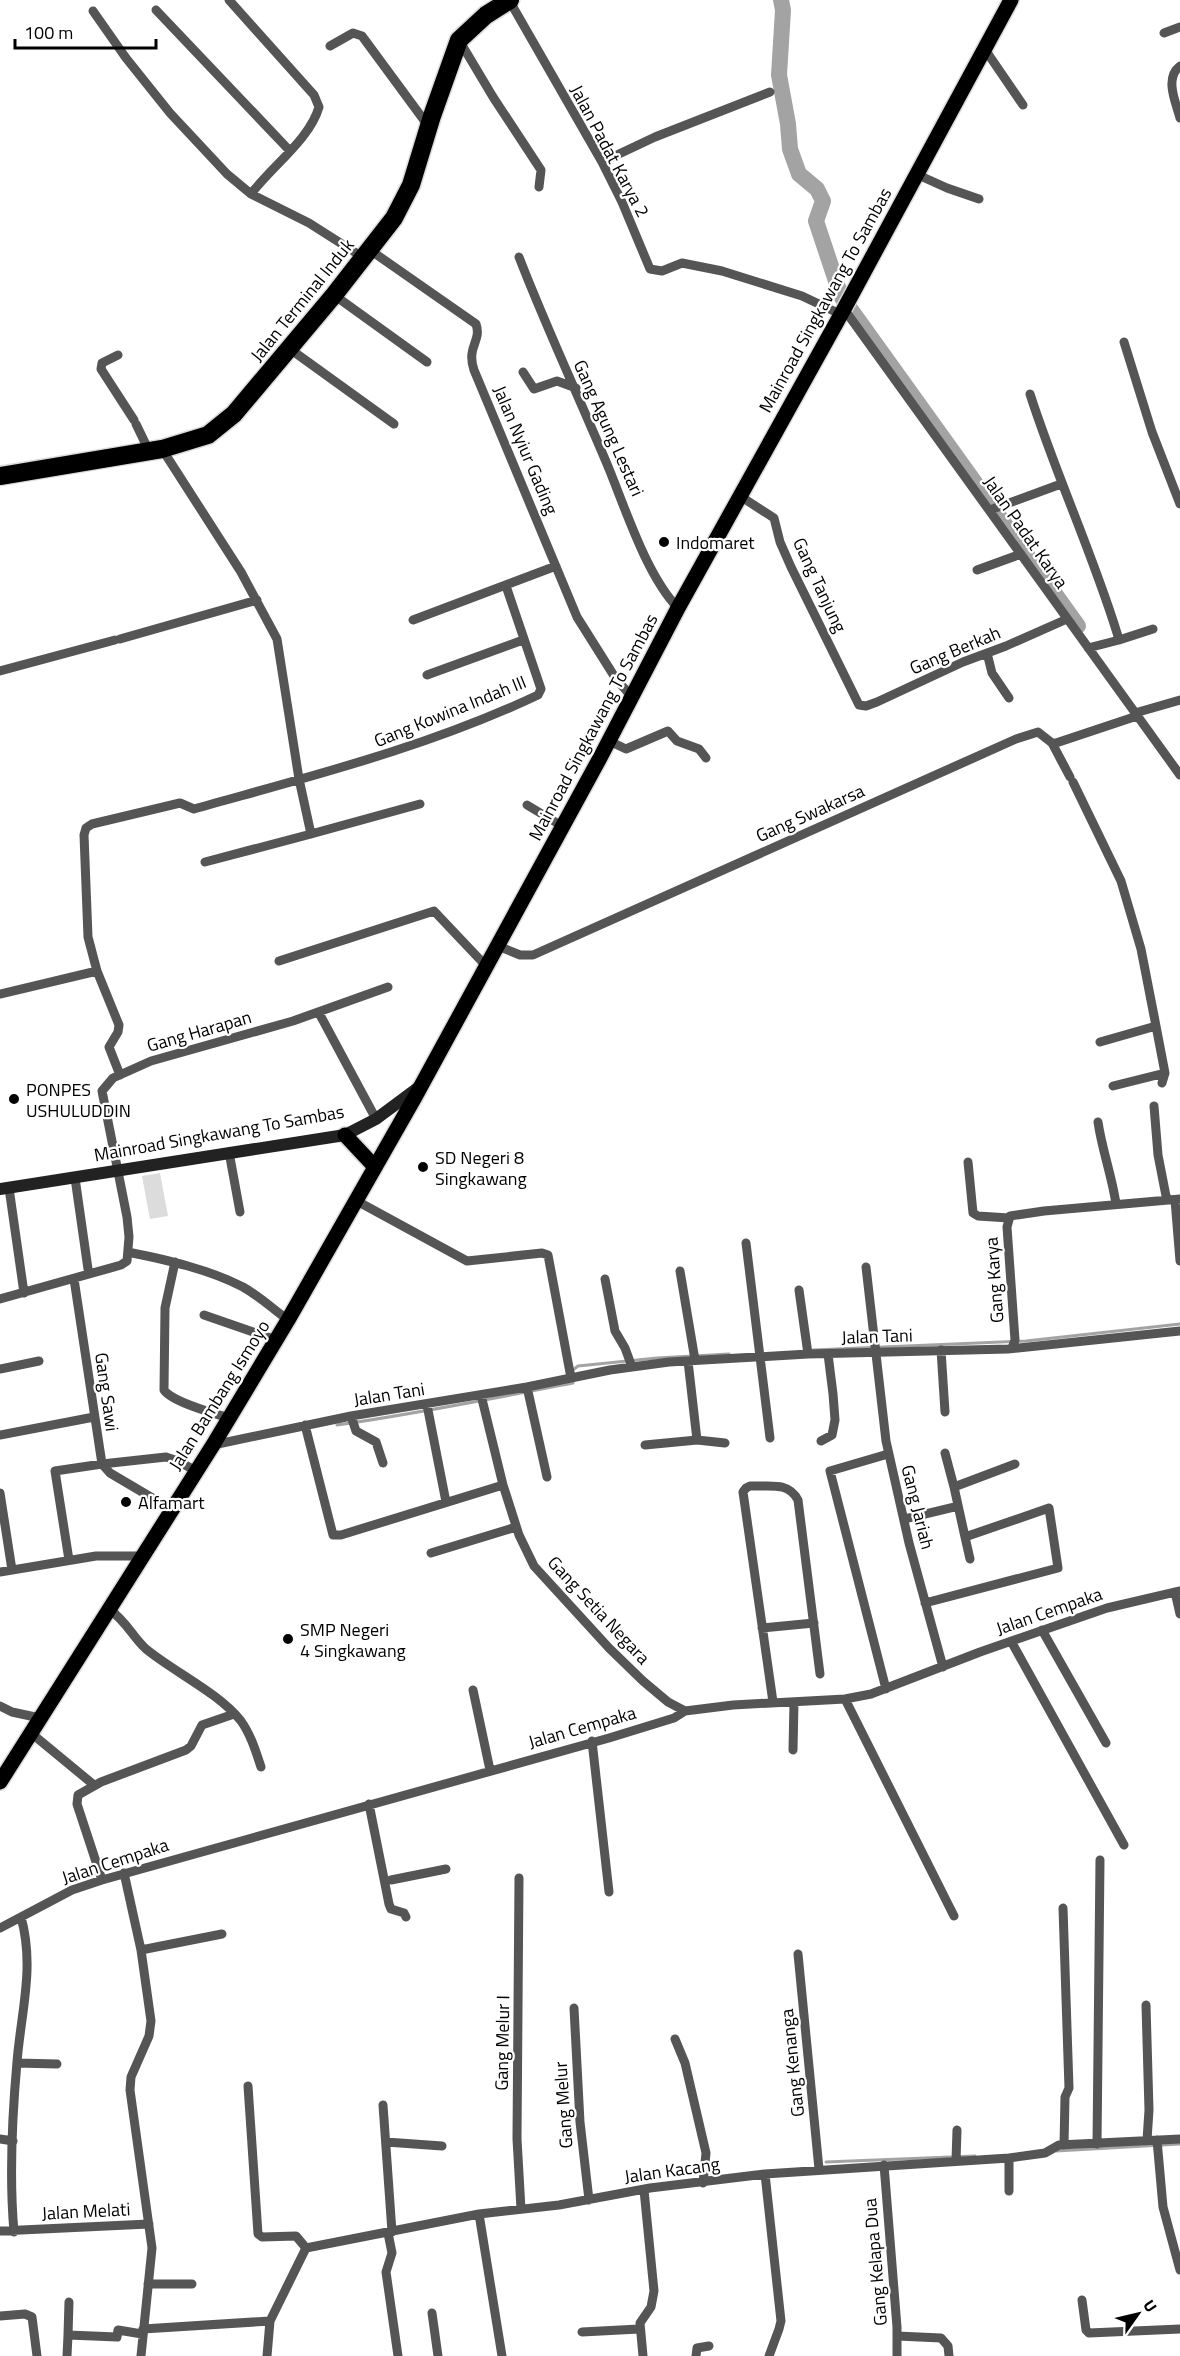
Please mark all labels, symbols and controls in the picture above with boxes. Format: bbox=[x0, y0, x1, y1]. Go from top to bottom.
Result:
scale bar bbox=[15, 12, 156, 50]
text: 100 m bbox=[24, 19, 73, 46]
street label: Jalan Padat Karya 2 bbox=[564, 80, 656, 222]
street label: Mainroad Singkawang To Sambas bbox=[752, 183, 898, 417]
street label: Jalan Terminal Induk bbox=[244, 232, 360, 367]
street label: Gang Agung Lestari bbox=[567, 355, 651, 501]
street label: Jalan Nyiur Gading bbox=[487, 381, 565, 519]
street label: Jalan Padat Karya bbox=[977, 470, 1075, 594]
place label: Indomaret bbox=[676, 529, 755, 556]
street label: Gang Tanjung bbox=[786, 533, 854, 637]
marker: Indomaret bbox=[657, 535, 671, 549]
street label: Mainroad Singkawang To Sambas bbox=[522, 609, 664, 845]
street label: Gang Berkah bbox=[905, 619, 1005, 681]
street label: Gang Kowina Indah III bbox=[370, 668, 530, 754]
street label: Gang Swakarsa bbox=[751, 777, 869, 849]
street label: Gang Harapan bbox=[144, 1003, 254, 1059]
place label: PONPES USHULUDDIN bbox=[26, 1076, 131, 1124]
marker: PONPES USHULUDDIN bbox=[7, 1092, 21, 1106]
street label: Mainroad Singkawang To Sambas bbox=[92, 1098, 346, 1168]
place label: SD Negeri 8 Singkawang bbox=[435, 1144, 527, 1192]
marker: SD Negeri 8 Singkawang bbox=[416, 1160, 430, 1174]
street label: Gang Karya bbox=[978, 1236, 1010, 1324]
street label: Jalan Bambang Ismoyo bbox=[162, 1315, 276, 1475]
street label: Jalan Tani bbox=[841, 1321, 913, 1351]
street label: Gang Sawi bbox=[88, 1351, 126, 1433]
street label: Jalan Tani bbox=[352, 1375, 426, 1413]
street label: Gang Jariah bbox=[894, 1462, 942, 1552]
place label: Alfamart bbox=[138, 1489, 205, 1516]
marker: Alfamart bbox=[119, 1495, 133, 1509]
street label: Gang Setia Negara bbox=[541, 1550, 657, 1670]
street label: Jalan Cempaka bbox=[992, 1580, 1106, 1642]
place label: SMP Negeri 4 Singkawang bbox=[300, 1616, 406, 1664]
marker: SMP Negeri 4 Singkawang bbox=[281, 1632, 295, 1646]
street label: Jalan Cempaka bbox=[525, 1699, 639, 1755]
street label: Jalan Cempaka bbox=[58, 1831, 172, 1891]
street label: Gang Melur I bbox=[488, 1995, 516, 2091]
street label: Gang Kenanga bbox=[773, 2008, 811, 2118]
street label: Gang Melur bbox=[546, 2061, 580, 2149]
street label: Jalan Kacang bbox=[623, 2150, 721, 2190]
street label: Jalan Melati bbox=[41, 2195, 131, 2227]
street label: Gang Kelapa Dua bbox=[856, 2197, 894, 2327]
north arrow bbox=[1108, 2284, 1168, 2344]
text: U bbox=[1138, 2295, 1163, 2317]

